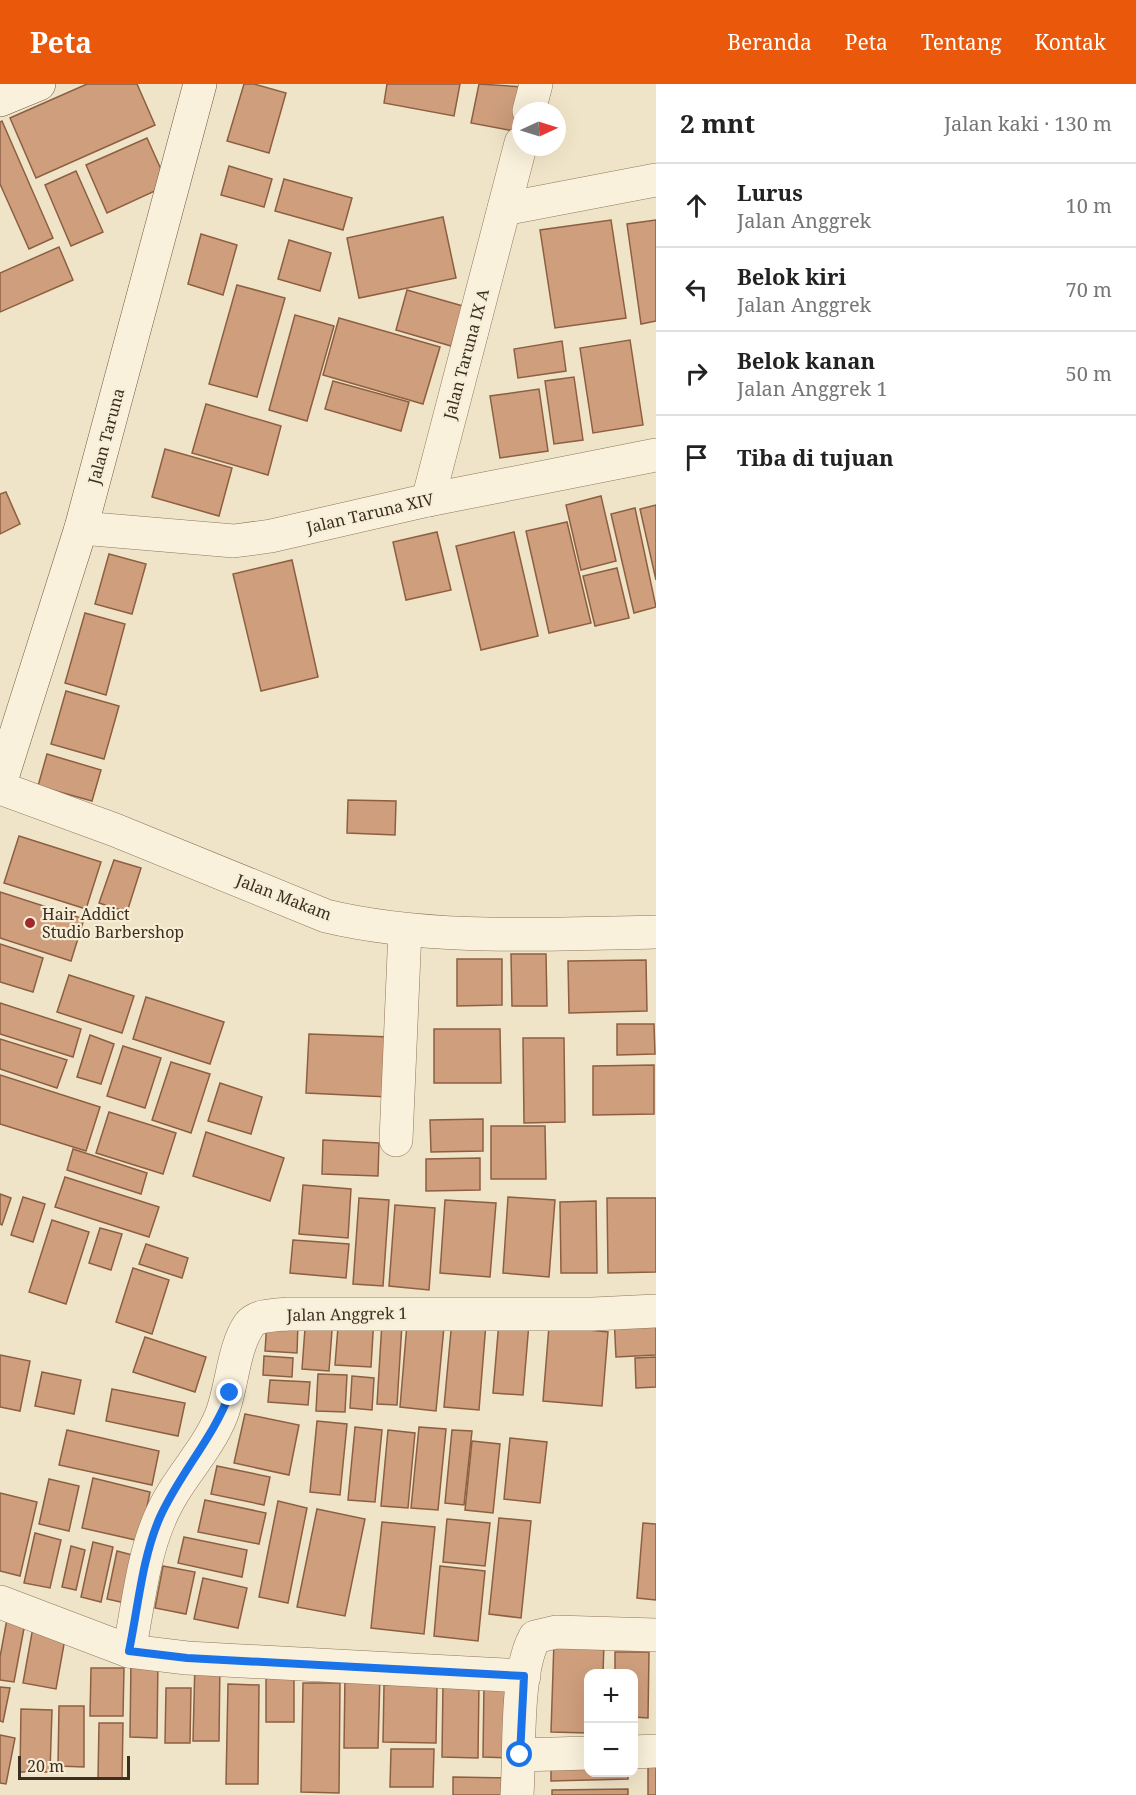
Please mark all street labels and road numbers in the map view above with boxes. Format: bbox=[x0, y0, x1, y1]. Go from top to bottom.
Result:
street label: Jalan Taruna IX A bbox=[438, 285, 494, 423]
street label: Jalan Taruna bbox=[82, 386, 129, 487]
street label: Jalan Taruna XIV bbox=[303, 488, 436, 539]
street label: Jalan Makam bbox=[232, 868, 335, 925]
street label: Jalan Anggrek 1 bbox=[286, 1302, 407, 1326]

